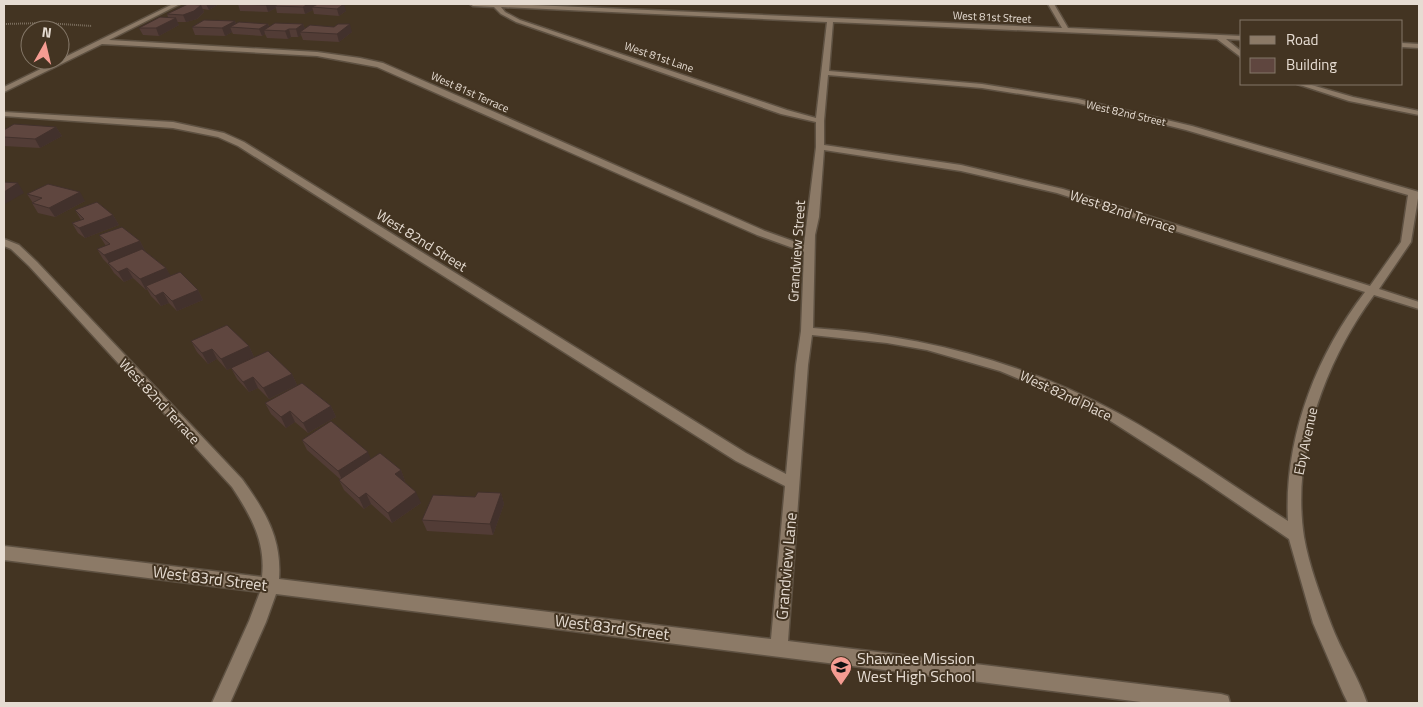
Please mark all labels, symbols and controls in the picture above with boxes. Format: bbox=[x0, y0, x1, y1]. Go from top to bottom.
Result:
street label: West 81st Street bbox=[952, 7, 1032, 27]
north arrow bbox=[20, 20, 70, 70]
legend bbox=[1240, 20, 1403, 85]
text: N bbox=[41, 21, 53, 43]
text: Road bbox=[1286, 28, 1318, 51]
street label: West 81st Lane bbox=[622, 38, 696, 76]
text: Building bbox=[1286, 53, 1337, 76]
street label: West 81st Terrace bbox=[428, 68, 512, 117]
street label: West 82nd Street bbox=[1085, 96, 1168, 130]
street label: West 82nd Terrace bbox=[1067, 184, 1179, 238]
street label: Grandview Street bbox=[782, 199, 810, 303]
street label: West 82nd Street bbox=[373, 204, 472, 276]
street label: West 82nd Terrace bbox=[115, 353, 205, 449]
street label: West 82nd Place bbox=[1017, 365, 1115, 425]
street label: Eby Avenue bbox=[1288, 405, 1322, 477]
street label: Grandview Lane bbox=[769, 511, 803, 621]
street label: West 83rd Street bbox=[151, 559, 269, 597]
street label: West 83rd Street bbox=[553, 608, 671, 646]
place label: Shawnee Mission West High School bbox=[857, 646, 975, 688]
school or university icon: Shawnee Mission West High School bbox=[829, 655, 853, 686]

